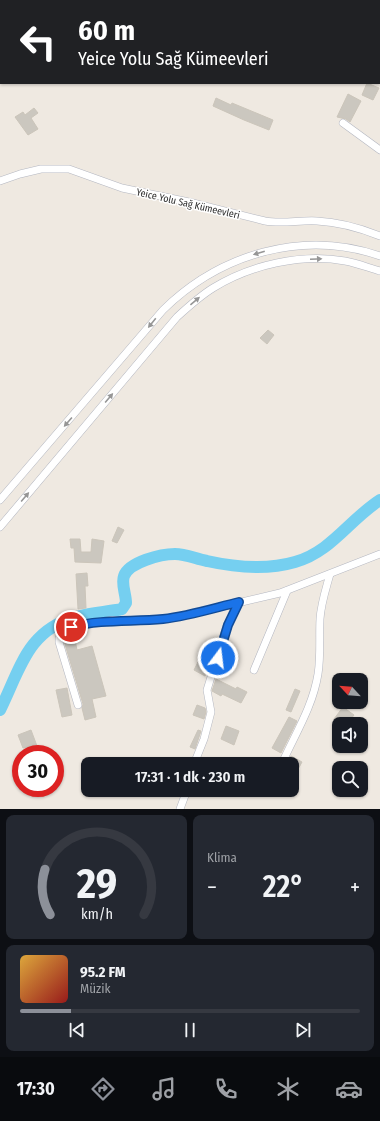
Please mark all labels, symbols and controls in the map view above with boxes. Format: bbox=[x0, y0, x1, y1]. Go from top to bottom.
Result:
text: 60 m bbox=[78, 14, 135, 47]
icon: left bbox=[12, 16, 64, 68]
text: Yeice Yolu Sağ Kümeevleri bbox=[78, 48, 269, 70]
street label: Yeice Yolu Sağ Kümeevleri bbox=[135, 185, 241, 222]
one-way arrow bbox=[253, 250, 265, 256]
one-way arrow bbox=[310, 256, 323, 262]
one-way arrow bbox=[190, 296, 200, 305]
one-way arrow bbox=[148, 317, 157, 328]
one-way arrow bbox=[104, 393, 113, 403]
one-way arrow bbox=[63, 416, 72, 427]
one-way arrow bbox=[20, 492, 29, 503]
pin bbox=[54, 610, 88, 644]
icon: arrive bbox=[60, 616, 82, 638]
position arrow bbox=[197, 637, 239, 679]
north arrow bbox=[332, 673, 368, 709]
map controls bbox=[332, 673, 368, 797]
button: sound bbox=[332, 717, 368, 753]
speed limit sign: 30 bbox=[12, 745, 64, 797]
button: search bbox=[332, 761, 368, 797]
text: 17:31 · 1 dk · 230 m bbox=[135, 768, 245, 786]
text: Klima bbox=[207, 850, 237, 865]
text: 29 bbox=[75, 859, 117, 909]
text: 22° bbox=[263, 869, 304, 905]
text: − bbox=[207, 874, 217, 901]
text: + bbox=[350, 874, 360, 901]
text: km/h bbox=[81, 906, 112, 923]
text: 95.2 FM bbox=[80, 963, 126, 981]
text: Müzik bbox=[80, 981, 111, 996]
icon: previous bbox=[66, 1019, 88, 1041]
icon: pause bbox=[179, 1019, 201, 1041]
icon: next bbox=[292, 1019, 314, 1041]
icon: directions bbox=[89, 1075, 117, 1103]
icon: music bbox=[150, 1075, 178, 1103]
icon: phone bbox=[212, 1075, 240, 1103]
icon: climate bbox=[274, 1075, 302, 1103]
icon: car bbox=[335, 1075, 363, 1103]
text: 17:30 bbox=[17, 1078, 55, 1100]

